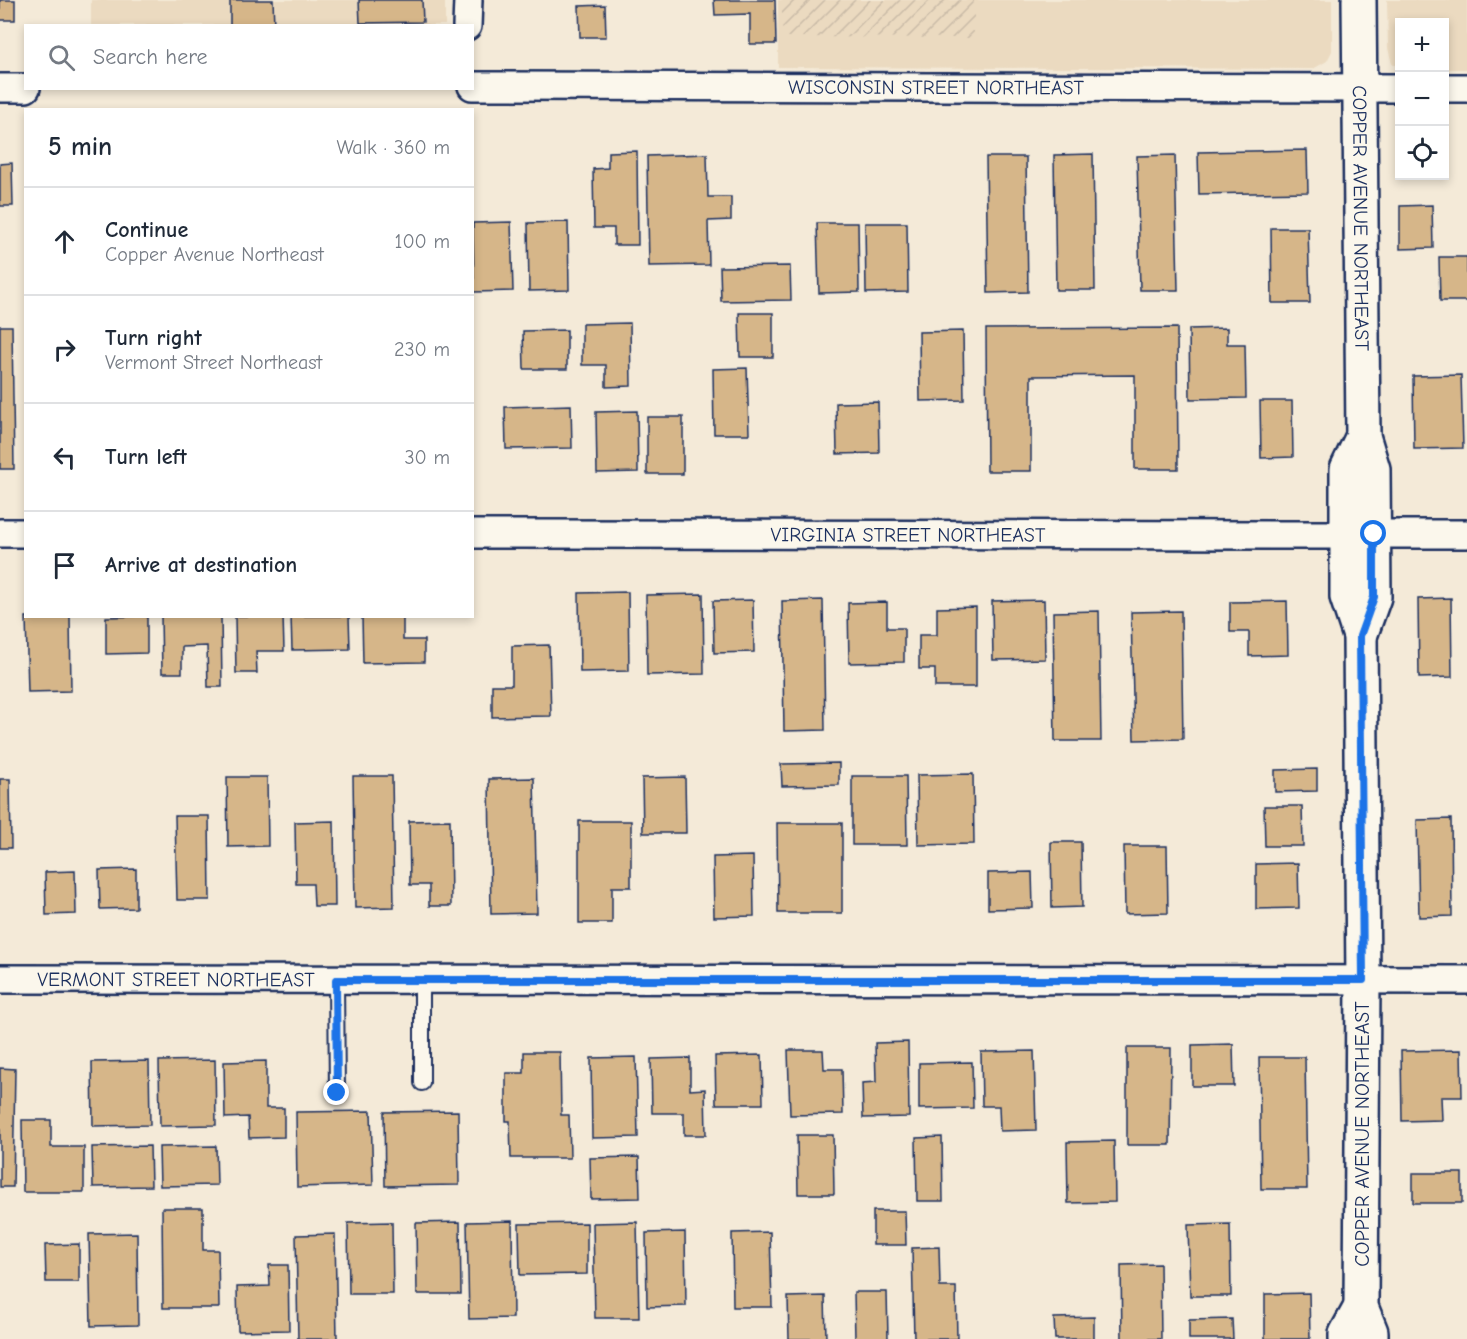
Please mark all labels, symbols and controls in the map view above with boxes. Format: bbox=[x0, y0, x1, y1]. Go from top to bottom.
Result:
map controls bbox=[1395, 18, 1449, 180]
button: + bbox=[1395, 18, 1449, 72]
search box bbox=[24, 24, 474, 90]
icon: search bbox=[45, 41, 78, 74]
text: Search here bbox=[93, 44, 208, 70]
button: − bbox=[1395, 72, 1449, 126]
street label: WISCONSIN STREET NORTHEAST bbox=[788, 75, 1085, 99]
street label: COPPER AVENUE NORTHEAST bbox=[1348, 85, 1374, 351]
button: locate bbox=[1395, 126, 1449, 180]
text: 5 min bbox=[48, 132, 112, 162]
text: Walk · 360 m bbox=[336, 136, 450, 159]
text: Continue bbox=[105, 217, 188, 243]
icon: ahead bbox=[48, 225, 81, 258]
text: 100 m bbox=[395, 230, 450, 253]
text: Copper Avenue Northeast bbox=[105, 243, 324, 266]
text: Turn right bbox=[105, 325, 202, 351]
icon: right bbox=[48, 333, 81, 366]
text: 230 m bbox=[394, 338, 450, 361]
text: Vermont Street Northeast bbox=[105, 351, 322, 374]
icon: left bbox=[48, 441, 81, 474]
text: Turn left bbox=[105, 444, 187, 470]
text: 30 m bbox=[404, 446, 450, 469]
route start bbox=[1360, 520, 1386, 546]
street label: VIRGINIA STREET NORTHEAST bbox=[771, 523, 1046, 546]
icon: arrive bbox=[48, 549, 81, 582]
text: Arrive at destination bbox=[105, 552, 297, 578]
street label: VERMONT STREET NORTHEAST bbox=[37, 968, 315, 991]
street label: COPPER AVENUE NORTHEAST bbox=[1351, 1001, 1374, 1267]
route end bbox=[323, 1079, 349, 1105]

